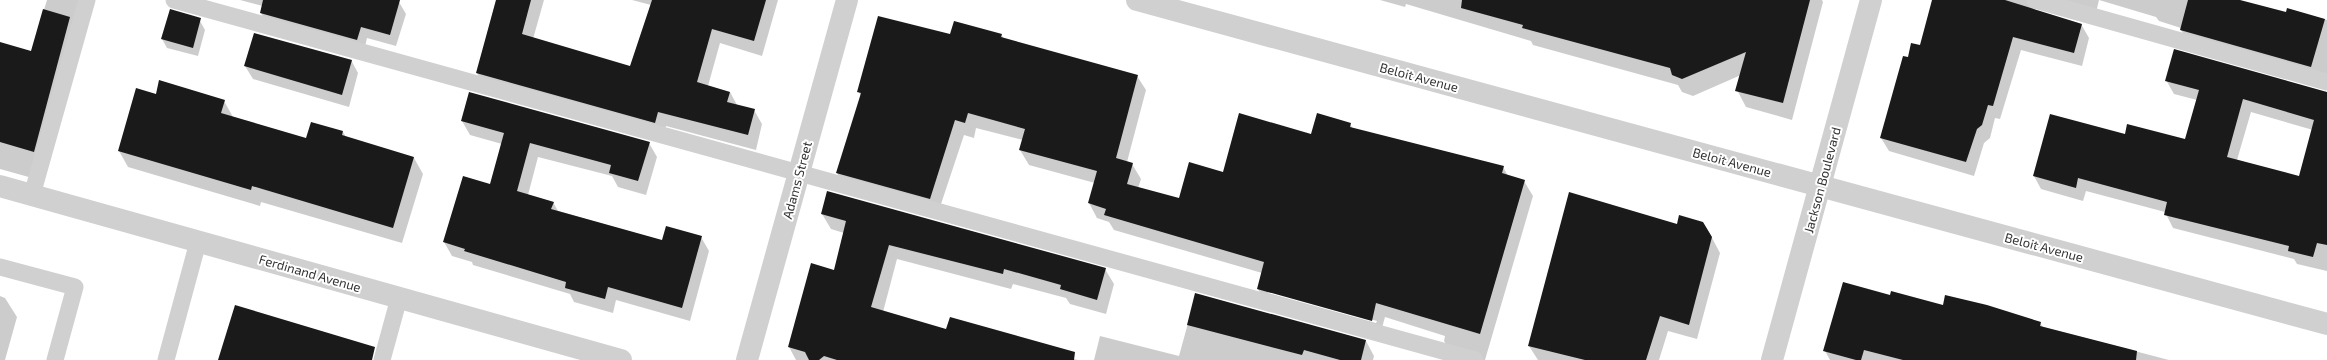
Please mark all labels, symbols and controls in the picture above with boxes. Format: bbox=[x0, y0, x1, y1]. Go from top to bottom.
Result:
street label: Beloit Avenue bbox=[1378, 59, 1460, 95]
street label: Jackson Boulevard bbox=[1800, 125, 1844, 235]
street label: Adams Street bbox=[779, 139, 815, 221]
street label: Beloit Avenue bbox=[1691, 144, 1773, 180]
street label: Beloit Avenue bbox=[2003, 229, 2085, 265]
street label: Ferdinand Avenue bbox=[257, 251, 363, 295]

